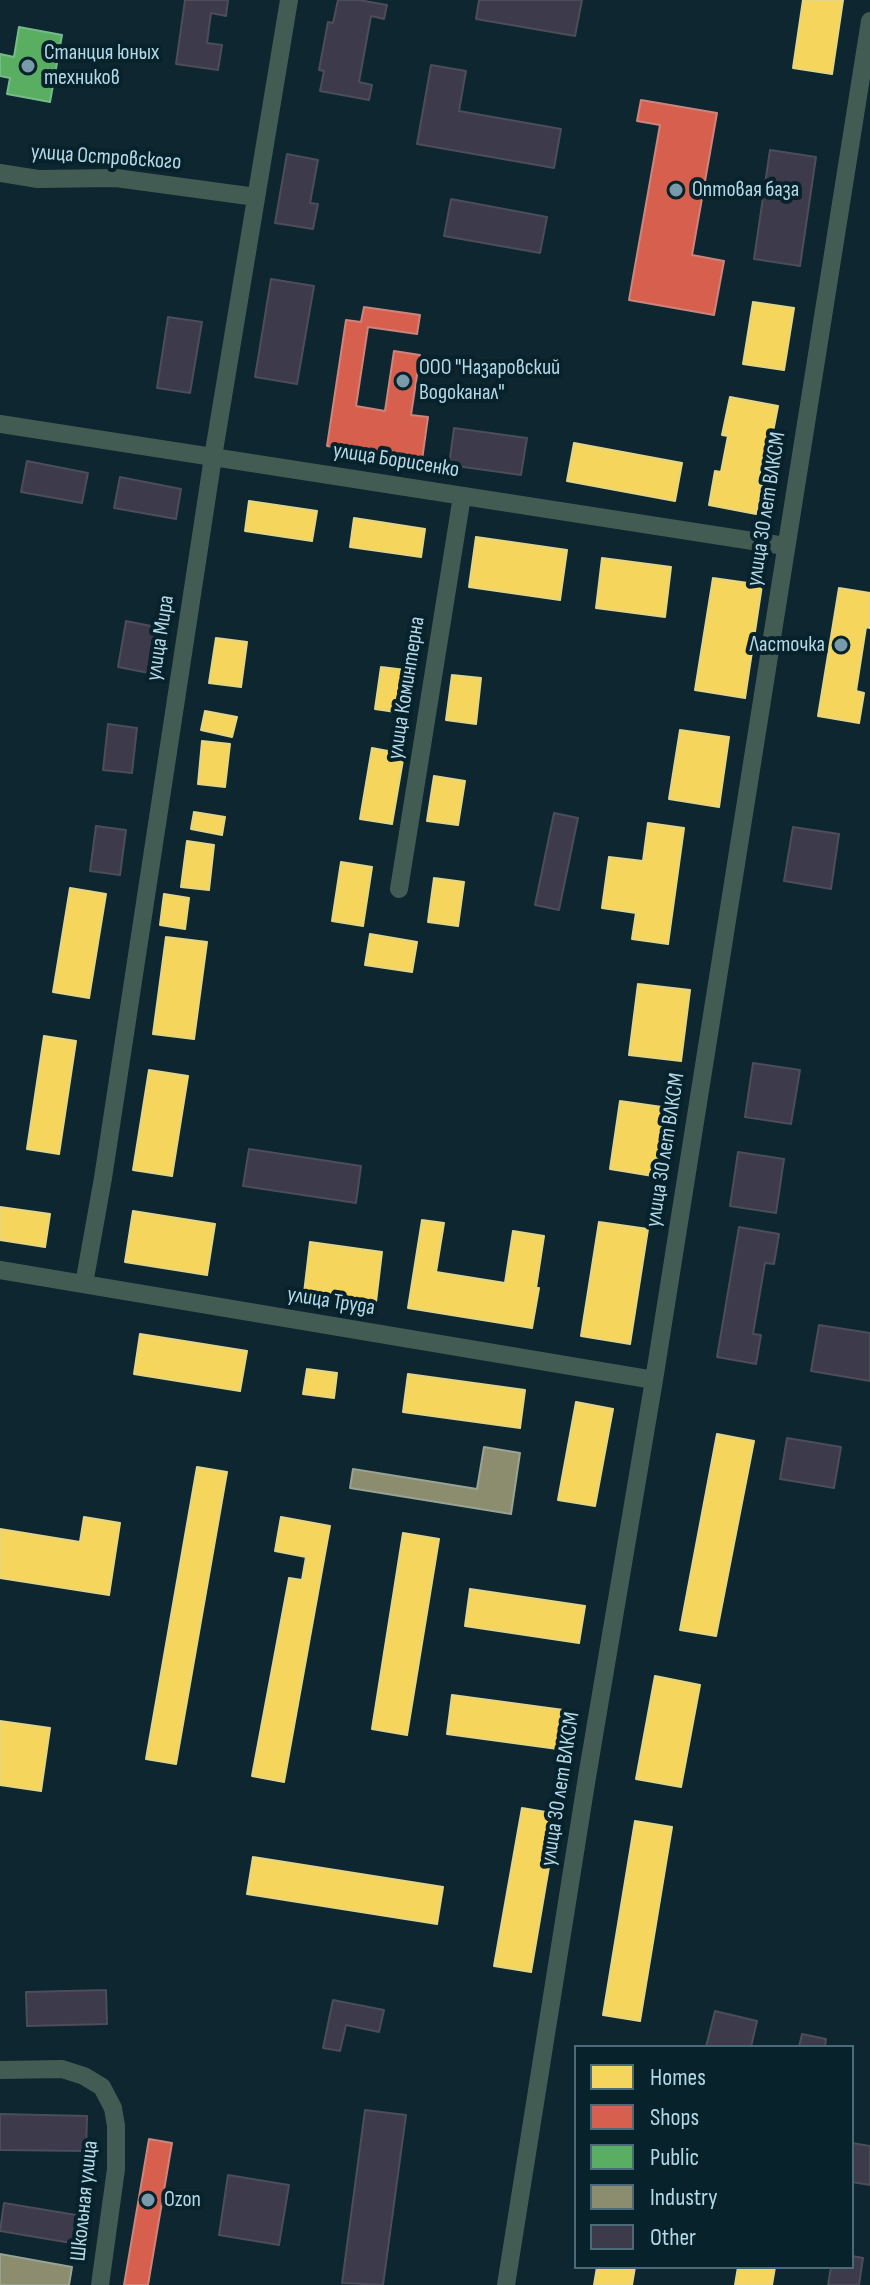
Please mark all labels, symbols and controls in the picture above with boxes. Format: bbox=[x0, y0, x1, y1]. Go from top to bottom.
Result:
place label: Станция юных техников bbox=[44, 40, 159, 92]
marker: Станция юных техников bbox=[19, 57, 37, 75]
street label: улица Островского bbox=[30, 140, 182, 176]
place label: Оптовая база bbox=[692, 177, 799, 203]
marker: Оптовая база bbox=[667, 181, 685, 199]
place label: ООО "Назаровский Водоканал" bbox=[419, 355, 560, 406]
marker: ООО "Назаровский Водоканал" bbox=[394, 372, 412, 390]
street label: улица 30 лет ВЛКСМ bbox=[742, 430, 792, 588]
street label: улица Борисенко bbox=[331, 438, 461, 484]
street label: улица Мира bbox=[141, 593, 181, 683]
street label: улица Коминтерна bbox=[383, 615, 431, 761]
place label: Ласточка bbox=[749, 632, 825, 658]
marker: Ласточка bbox=[832, 636, 850, 654]
street label: улица 30 лет ВЛКСМ bbox=[641, 1071, 691, 1229]
street label: улица Труда bbox=[285, 1282, 377, 1322]
street label: улица 30 лет ВЛКСМ bbox=[536, 1710, 586, 1868]
legend bbox=[574, 2045, 854, 2269]
text: Homes bbox=[650, 2063, 706, 2092]
text: Shops bbox=[650, 2103, 699, 2132]
street label: Школьная улица bbox=[66, 2139, 104, 2263]
text: Public bbox=[650, 2143, 699, 2172]
text: Industry bbox=[650, 2183, 717, 2212]
place label: Ozon bbox=[164, 2187, 201, 2213]
marker: Ozon bbox=[139, 2191, 157, 2209]
text: Other bbox=[650, 2223, 696, 2252]

